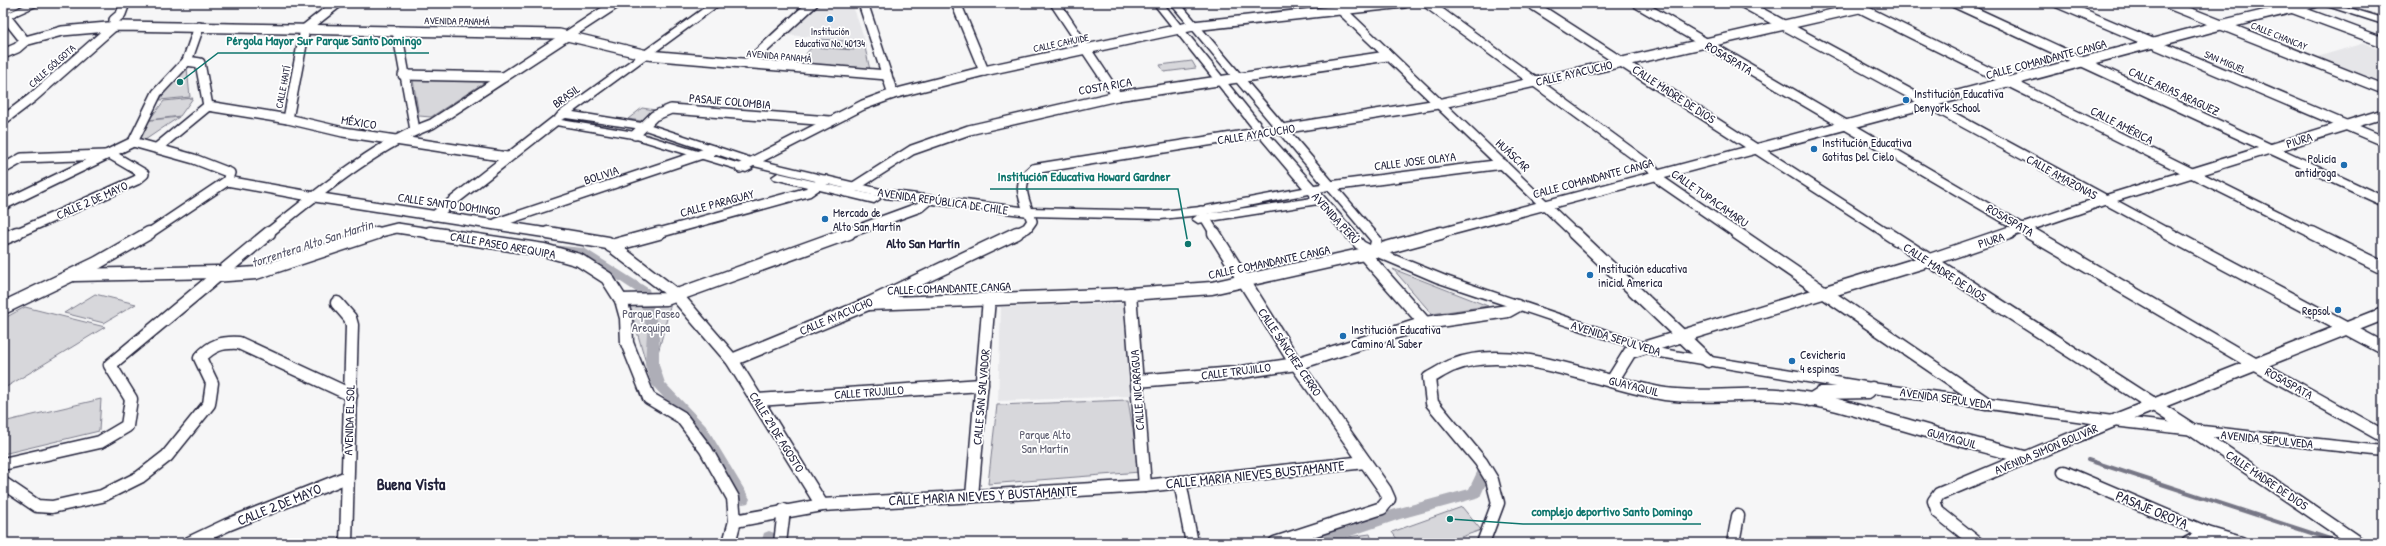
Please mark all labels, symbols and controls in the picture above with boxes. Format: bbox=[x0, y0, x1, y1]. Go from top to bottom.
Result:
street label: AVENIDA PANAMÁ bbox=[424, 14, 490, 28]
marker: Institución Educativa No. 40134 bbox=[825, 14, 835, 24]
street label: CALLE CHANCAY bbox=[2249, 19, 2310, 53]
place label: Institución Educativa No. 40134 bbox=[795, 25, 865, 50]
callout: Pérgola Mayor Sur Parque Santo Domingo bbox=[218, 28, 429, 53]
text: Pérgola Mayor Sur Parque Santo Domingo bbox=[226, 31, 422, 50]
street label: CALLE CAHUIDE bbox=[1032, 31, 1091, 55]
street label: CALLE COMANDANTE CANGA bbox=[1984, 35, 2108, 83]
street label: ROSASPATA bbox=[1702, 37, 1756, 79]
street label: CALLE GÓLGOTA bbox=[26, 42, 78, 90]
street label: AVENIDA PANAMÁ bbox=[746, 47, 812, 65]
street label: SAN MIGUEL bbox=[2202, 47, 2248, 77]
street label: CALLE AYACUCHO bbox=[1534, 56, 1614, 90]
street label: CALLE MADRE DE DIOS bbox=[1629, 61, 1719, 128]
street label: CALLE ARIAS ARAGUEZ bbox=[2126, 62, 2222, 120]
street label: CALLE HAITÍ bbox=[272, 64, 294, 110]
street label: COSTA RICA bbox=[1077, 73, 1133, 99]
street label: BRASIL bbox=[549, 80, 584, 112]
place label: Institución Educativa Denyork School bbox=[1914, 85, 2004, 116]
street label: PASAJE COLOMBIA bbox=[689, 89, 772, 113]
marker: Institución Educativa Denyork School bbox=[1901, 95, 1911, 105]
street label: CALLE AMÉRICA bbox=[2088, 102, 2156, 148]
street label: MÉXICO bbox=[340, 111, 378, 133]
street label: CALLE AYACUCHO bbox=[1216, 119, 1296, 149]
street label: PIURA bbox=[2284, 128, 2314, 152]
place label: Institución Educativa Gotitas Del Cielo bbox=[1822, 134, 1912, 165]
street label: HUÁSCAR bbox=[1492, 135, 1534, 176]
marker: Institución Educativa Gotitas Del Cielo bbox=[1809, 144, 1819, 154]
street label: CALLE JOSE OLAYA bbox=[1373, 148, 1457, 174]
street label: CALLE AMAZONAS bbox=[2023, 150, 2101, 204]
place label: Policía antidroga bbox=[2295, 150, 2336, 181]
street label: CALLE COMANDANTE CANGA bbox=[1531, 154, 1655, 202]
marker: Policía antidroga bbox=[2339, 160, 2349, 170]
street label: BOLIVIA bbox=[582, 161, 621, 189]
callout: Institución Educativa Howard Gardner bbox=[990, 164, 1178, 189]
street label: CALLE TUPACAMARU bbox=[1668, 165, 1752, 231]
text: Institución Educativa Howard Gardner bbox=[998, 167, 1171, 185]
street label: CALLE 2 DE MAYO bbox=[54, 177, 131, 223]
street label: AVENIDA REPÚBLICA DE CHILE bbox=[877, 183, 1010, 219]
street label: CALLE PARAGUAY bbox=[678, 185, 757, 221]
street label: CALLE SANTO DOMINGO bbox=[397, 188, 502, 220]
street label: AVENIDA PERÚ bbox=[1308, 188, 1364, 248]
street label: ROSASPATA bbox=[1983, 200, 2037, 240]
place label: Mercado de Alto San Martín bbox=[833, 204, 901, 235]
water label: torrentera Alto San Martin bbox=[249, 214, 376, 271]
marker: Mercado de Alto San Martín bbox=[820, 214, 830, 224]
street label: CALLE PASEO AREQUIPA bbox=[449, 227, 557, 263]
street label: PIURA bbox=[1976, 228, 2006, 252]
district label: Alto San Martín bbox=[886, 234, 960, 252]
street label: CALLE MADRE DE DIOS bbox=[1900, 239, 1990, 306]
street label: CALLE COMANDANTE CANGA bbox=[1207, 241, 1332, 283]
place label: Institución educativa inicial America bbox=[1598, 260, 1687, 291]
marker: Institución educativa inicial America bbox=[1585, 270, 1595, 280]
street label: CALLE COMANDANTE CANGA bbox=[887, 277, 1011, 299]
street label: CALLE AYACUCHO bbox=[797, 293, 876, 339]
place label: Repsol bbox=[2302, 302, 2331, 319]
park label: Parque Paseo Arequipa bbox=[622, 305, 680, 336]
street label: CALLE SÁNCHEZ CERRO bbox=[1254, 305, 1326, 400]
marker: Repsol bbox=[2333, 305, 2343, 315]
street label: AVENIDA SEPULVEDA bbox=[1569, 316, 1663, 360]
place label: Institución Educativa Camino Al Saber bbox=[1351, 321, 1441, 352]
marker: Institución Educativa Camino Al Saber bbox=[1338, 331, 1348, 341]
place label: Cevicheria 4 espinas bbox=[1800, 346, 1846, 377]
street label: CALLE SAN SALVADOR bbox=[968, 348, 994, 446]
street label: CALLE NICARAGUA bbox=[1126, 349, 1148, 431]
marker: Cevicheria 4 espinas bbox=[1787, 356, 1797, 366]
street label: CALLE TRUJILLO bbox=[1200, 358, 1272, 384]
street label: ROSASPATA bbox=[2262, 363, 2316, 403]
street label: GUAYAQUIL bbox=[1607, 372, 1661, 401]
street label: CALLE TRUJILLO bbox=[834, 381, 905, 403]
street label: AVENIDA SEPULVEDA bbox=[1899, 383, 1993, 413]
street label: AVENIDA EL SOL bbox=[339, 384, 359, 456]
street label: CALLE 29 DE AGOSTO bbox=[745, 388, 809, 476]
street label: AVENIDA SIMON BOLIVAR bbox=[1992, 419, 2101, 478]
street label: GUAYAQUIL bbox=[1925, 423, 1979, 453]
park label: Parque Alto San Martín bbox=[1019, 426, 1071, 457]
street label: AVENIDA SEPULVEDA bbox=[2220, 426, 2314, 452]
street label: CALLE MADRE DE DIOS bbox=[2222, 446, 2312, 514]
street label: CALLE MARIA NIEVES BUSTAMANTE bbox=[1165, 455, 1345, 493]
district label: Buena Vista bbox=[377, 473, 446, 495]
street label: CALLE 2 DE MAYO bbox=[234, 478, 324, 530]
street label: CALLE MARIA NIEVES Y BUSTAMANTE bbox=[888, 481, 1078, 509]
street label: PASAJE OROYA bbox=[2113, 485, 2191, 533]
callout: complejo deportivo Santo Domingo bbox=[1523, 499, 1701, 524]
text: complejo deportivo Santo Domingo bbox=[1531, 502, 1693, 521]

